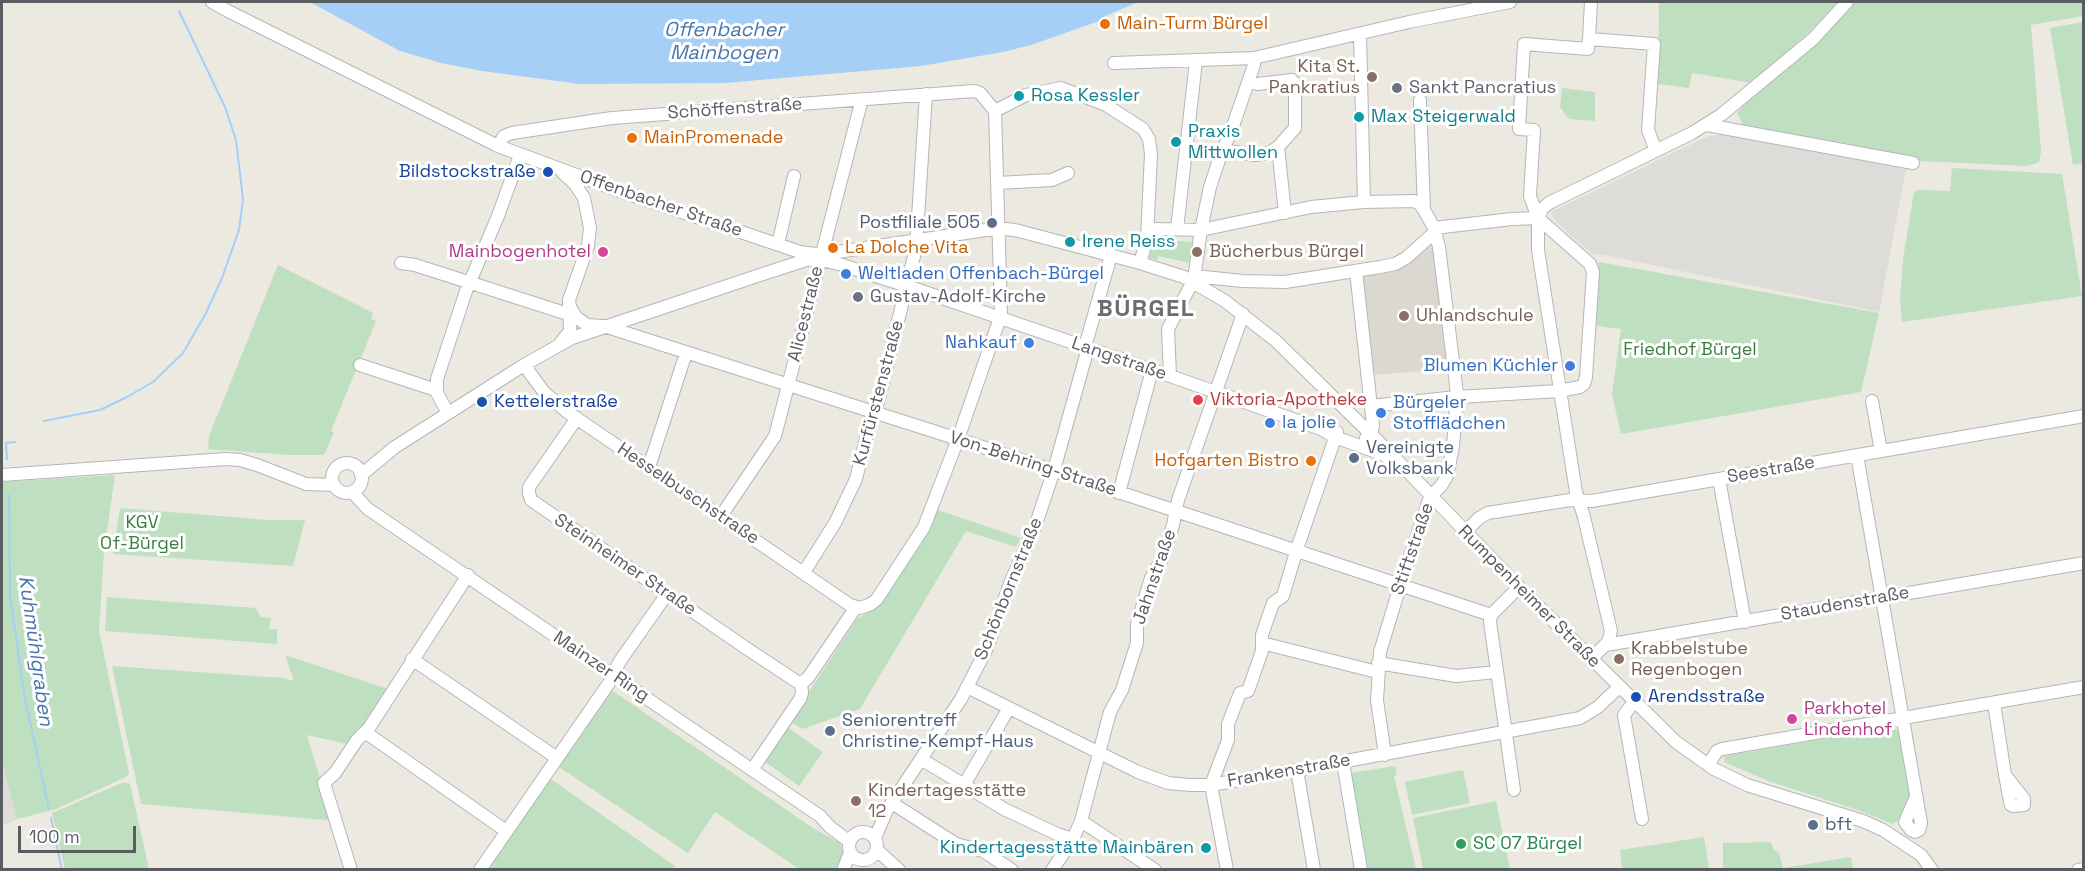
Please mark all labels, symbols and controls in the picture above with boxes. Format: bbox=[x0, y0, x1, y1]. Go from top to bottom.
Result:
place label: Main-Turm Bürgel bbox=[1117, 13, 1268, 35]
marker: Main-Turm Bürgel bbox=[1098, 17, 1112, 31]
water label: Offenbacher Mainbogen bbox=[664, 19, 784, 66]
place label: Kita St. Pankratius bbox=[1269, 56, 1360, 98]
marker: Kita St. Pankratius bbox=[1365, 70, 1379, 84]
place label: Sankt Pancratius bbox=[1409, 77, 1556, 99]
marker: Sankt Pancratius bbox=[1390, 81, 1404, 95]
place label: Rosa Kessler bbox=[1031, 85, 1140, 107]
marker: Rosa Kessler bbox=[1012, 89, 1026, 103]
street label: Schöffenstraße bbox=[667, 94, 803, 124]
place label: Max Steigerwald bbox=[1371, 106, 1516, 128]
marker: Max Steigerwald bbox=[1352, 110, 1366, 124]
place label: Praxis Mittwollen bbox=[1188, 121, 1278, 164]
place label: MainPromenade bbox=[644, 127, 783, 149]
marker: MainPromenade bbox=[625, 131, 639, 145]
marker: Praxis Mittwollen bbox=[1169, 135, 1183, 149]
place label: Bildstockstraße bbox=[399, 161, 536, 183]
marker: Bildstockstraße bbox=[541, 165, 555, 179]
street label: Offenbacher Straße bbox=[577, 166, 745, 242]
place label: Postfiliale 505 bbox=[859, 212, 980, 234]
marker: Postfiliale 505 bbox=[985, 216, 999, 230]
place label: Irene Reiss bbox=[1082, 231, 1175, 253]
marker: Irene Reiss bbox=[1063, 235, 1077, 249]
place label: La Dolche Vita bbox=[845, 237, 968, 259]
place label: Mainbogenhotel bbox=[449, 241, 591, 263]
marker: La Dolche Vita bbox=[826, 241, 840, 255]
place label: Bücherbus Bürgel bbox=[1209, 241, 1364, 263]
marker: Mainbogenhotel bbox=[596, 245, 610, 259]
marker: Bücherbus Bürgel bbox=[1190, 245, 1204, 259]
place label: Weltladen Offenbach-Bürgel bbox=[858, 263, 1104, 285]
street label: Alicestraße bbox=[784, 264, 828, 364]
marker: Weltladen Offenbach-Bürgel bbox=[839, 267, 853, 281]
place label: Gustav-Adolf-Kirche bbox=[870, 286, 1046, 308]
marker: Gustav-Adolf-Kirche bbox=[851, 290, 865, 304]
district label: BÜRGEL bbox=[1097, 295, 1195, 323]
place label: Uhlandschule bbox=[1416, 305, 1534, 327]
marker: Uhlandschule bbox=[1397, 309, 1411, 323]
street label: Kurfürstenstraße bbox=[849, 318, 909, 468]
place label: Nahkauf bbox=[945, 332, 1017, 354]
street label: Langstraße bbox=[1069, 333, 1169, 385]
marker: Nahkauf bbox=[1022, 336, 1036, 350]
park label: Friedhof Bürgel bbox=[1623, 339, 1757, 361]
place label: Blumen Küchler bbox=[1423, 355, 1558, 377]
marker: Blumen Küchler bbox=[1563, 359, 1577, 373]
place label: Viktoria-Apotheke bbox=[1210, 389, 1367, 411]
place label: Kettelerstraße bbox=[494, 391, 618, 413]
place label: Bürgeler Stofflädchen bbox=[1393, 392, 1506, 434]
marker: Viktoria-Apotheke bbox=[1191, 393, 1205, 407]
marker: Kettelerstraße bbox=[475, 395, 489, 409]
marker: Bürgeler Stofflädchen bbox=[1374, 406, 1388, 420]
place label: la jolie bbox=[1282, 412, 1336, 434]
marker: la jolie bbox=[1263, 416, 1277, 430]
street label: Von-Behring-Straße bbox=[947, 427, 1119, 501]
place label: Vereinigte Volksbank bbox=[1366, 437, 1454, 480]
street label: Hesselbuschstraße bbox=[613, 438, 763, 550]
place label: Hofgarten Bistro bbox=[1154, 450, 1299, 472]
marker: Vereinigte Volksbank bbox=[1347, 451, 1361, 465]
street label: Seestraße bbox=[1725, 452, 1817, 488]
marker: Hofgarten Bistro bbox=[1304, 454, 1318, 468]
street label: Stiftstraße bbox=[1387, 500, 1439, 598]
street label: Steinheimer Straße bbox=[550, 509, 700, 621]
park label: KGV Of-Bürgel bbox=[100, 512, 184, 554]
street label: Schönbornstraße bbox=[971, 515, 1047, 663]
street label: Rumpenheimer Straße bbox=[1453, 521, 1605, 673]
street label: Jahnstraße bbox=[1129, 527, 1181, 627]
water label: Kuhmühlgraben bbox=[13, 574, 57, 728]
street label: Staudenstraße bbox=[1779, 582, 1911, 626]
street label: Mainzer Ring bbox=[549, 627, 653, 707]
place label: Krabbelstube Regenbogen bbox=[1631, 638, 1748, 680]
marker: Krabbelstube Regenbogen bbox=[1612, 652, 1626, 666]
place label: Arendsstraße bbox=[1648, 686, 1765, 708]
marker: Arendsstraße bbox=[1629, 690, 1643, 704]
place label: Parkhotel Lindenhof bbox=[1804, 698, 1892, 740]
place label: Seniorentreff Christine-Kempf-Haus bbox=[842, 710, 1034, 752]
marker: Parkhotel Lindenhof bbox=[1785, 712, 1799, 726]
marker: Seniorentreff Christine-Kempf-Haus bbox=[823, 724, 837, 738]
street label: Frankenstraße bbox=[1226, 750, 1352, 792]
place label: Kindertagesstätte 12 bbox=[868, 780, 1026, 822]
marker: Kindertagesstätte 12 bbox=[849, 794, 863, 808]
scale bar bbox=[21, 814, 140, 852]
place label: bft bbox=[1825, 814, 1852, 836]
marker: bft bbox=[1806, 818, 1820, 832]
text: 100 m bbox=[29, 825, 80, 848]
place label: SC 07 Bürgel bbox=[1473, 833, 1582, 855]
place label: Kindertagesstätte Mainbären bbox=[940, 837, 1194, 859]
marker: SC 07 Bürgel bbox=[1454, 837, 1468, 851]
marker: Kindertagesstätte Mainbären bbox=[1199, 841, 1213, 855]

